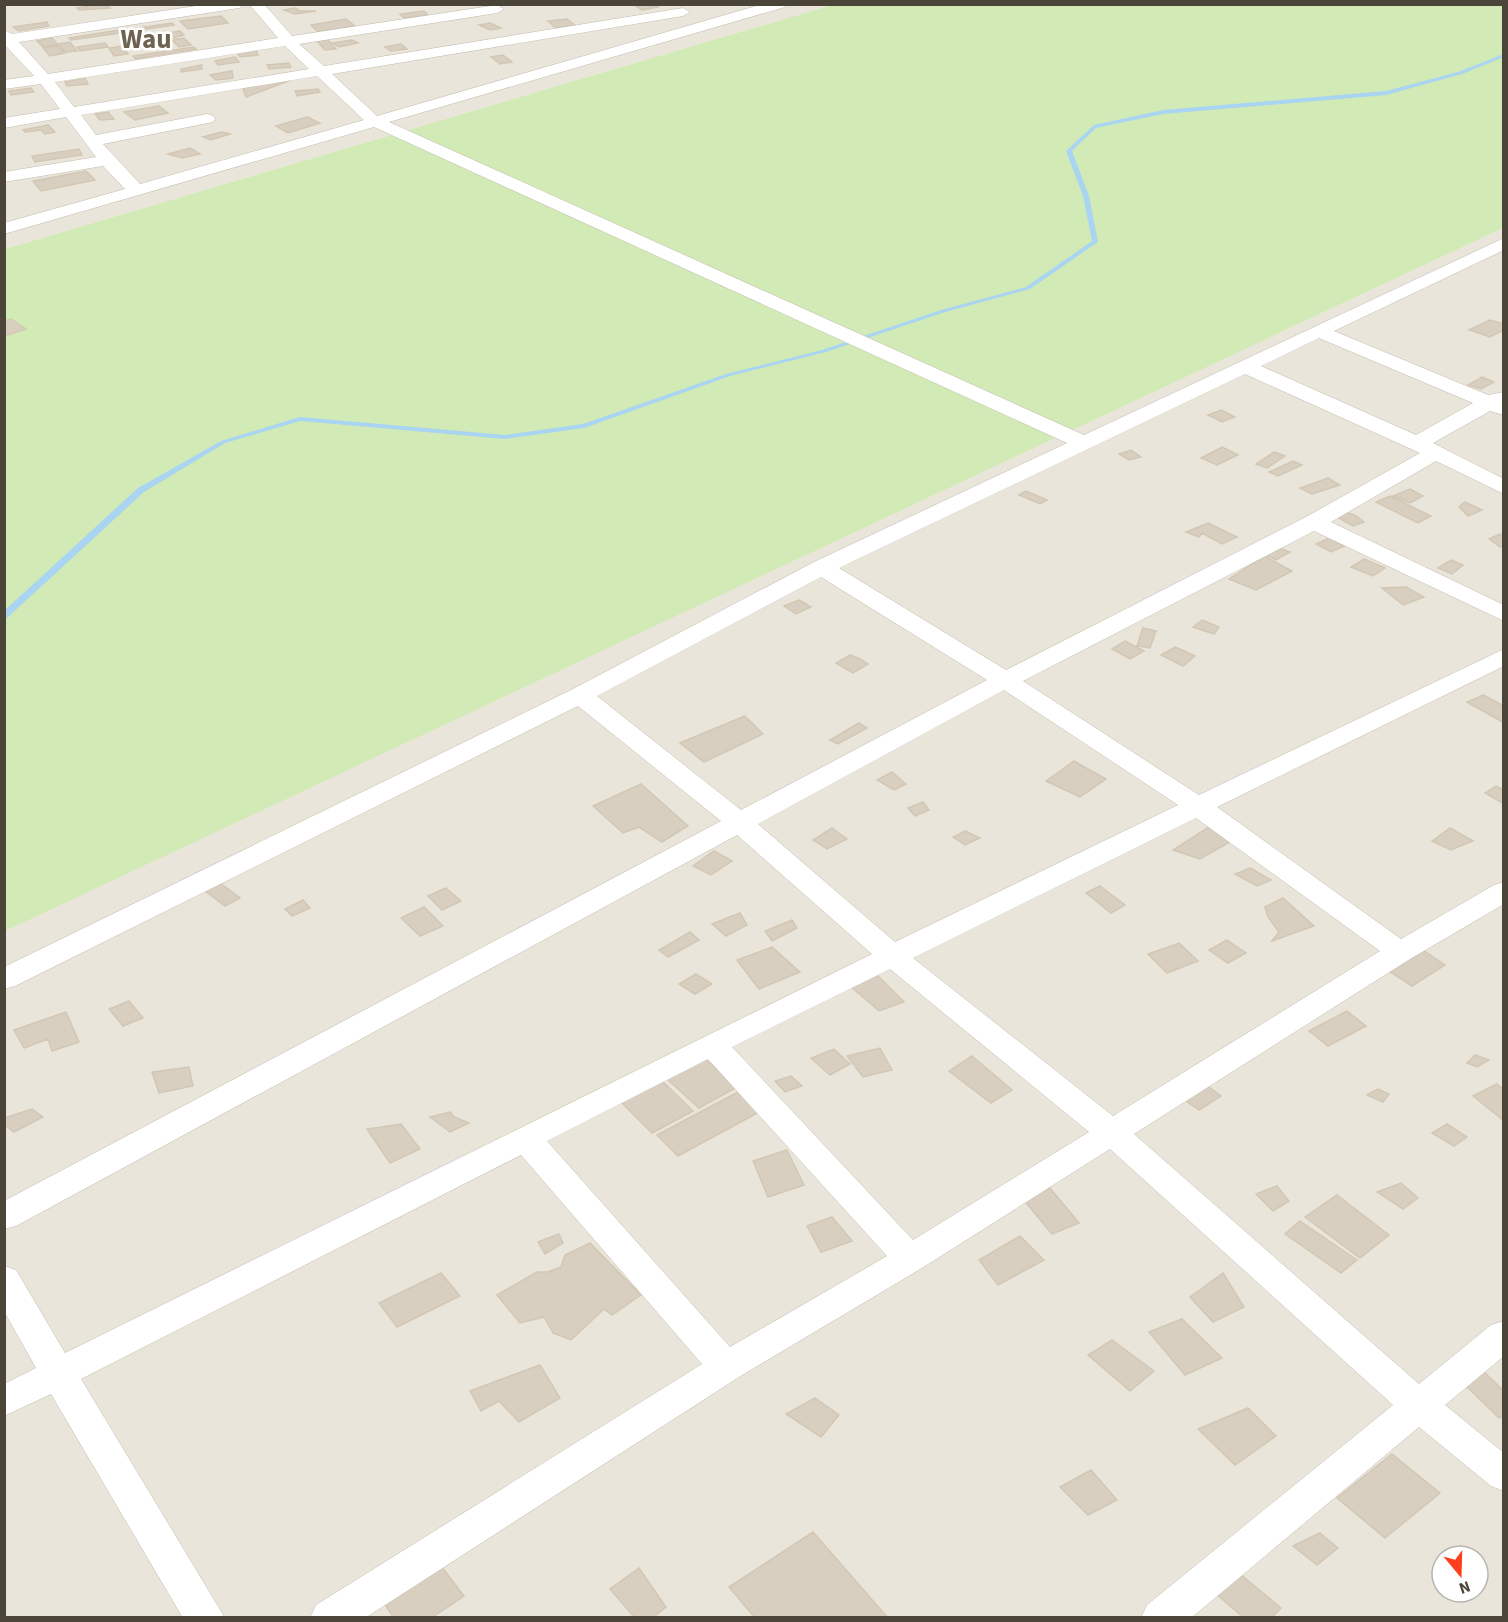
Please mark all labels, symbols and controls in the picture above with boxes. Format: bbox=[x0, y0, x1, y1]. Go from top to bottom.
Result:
district label: Wau bbox=[120, 20, 172, 59]
north arrow bbox=[1430, 1544, 1490, 1604]
text: N bbox=[1456, 1575, 1473, 1599]

